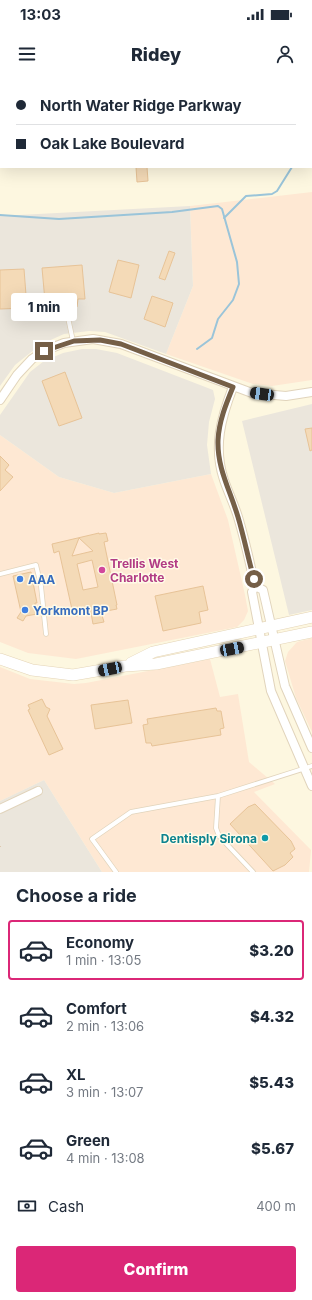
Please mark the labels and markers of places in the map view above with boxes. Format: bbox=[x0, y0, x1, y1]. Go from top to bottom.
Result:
place label: Trellis West Charlotte bbox=[110, 556, 179, 585]
marker: Trellis West Charlotte bbox=[97, 565, 107, 575]
place label: AAA bbox=[28, 572, 55, 587]
marker: AAA bbox=[15, 574, 25, 584]
place label: Yorkmont BP bbox=[33, 603, 109, 618]
marker: Yorkmont BP bbox=[20, 605, 30, 615]
place label: Dentisply Sirona bbox=[161, 831, 257, 846]
marker: Dentisply Sirona bbox=[260, 833, 270, 843]

